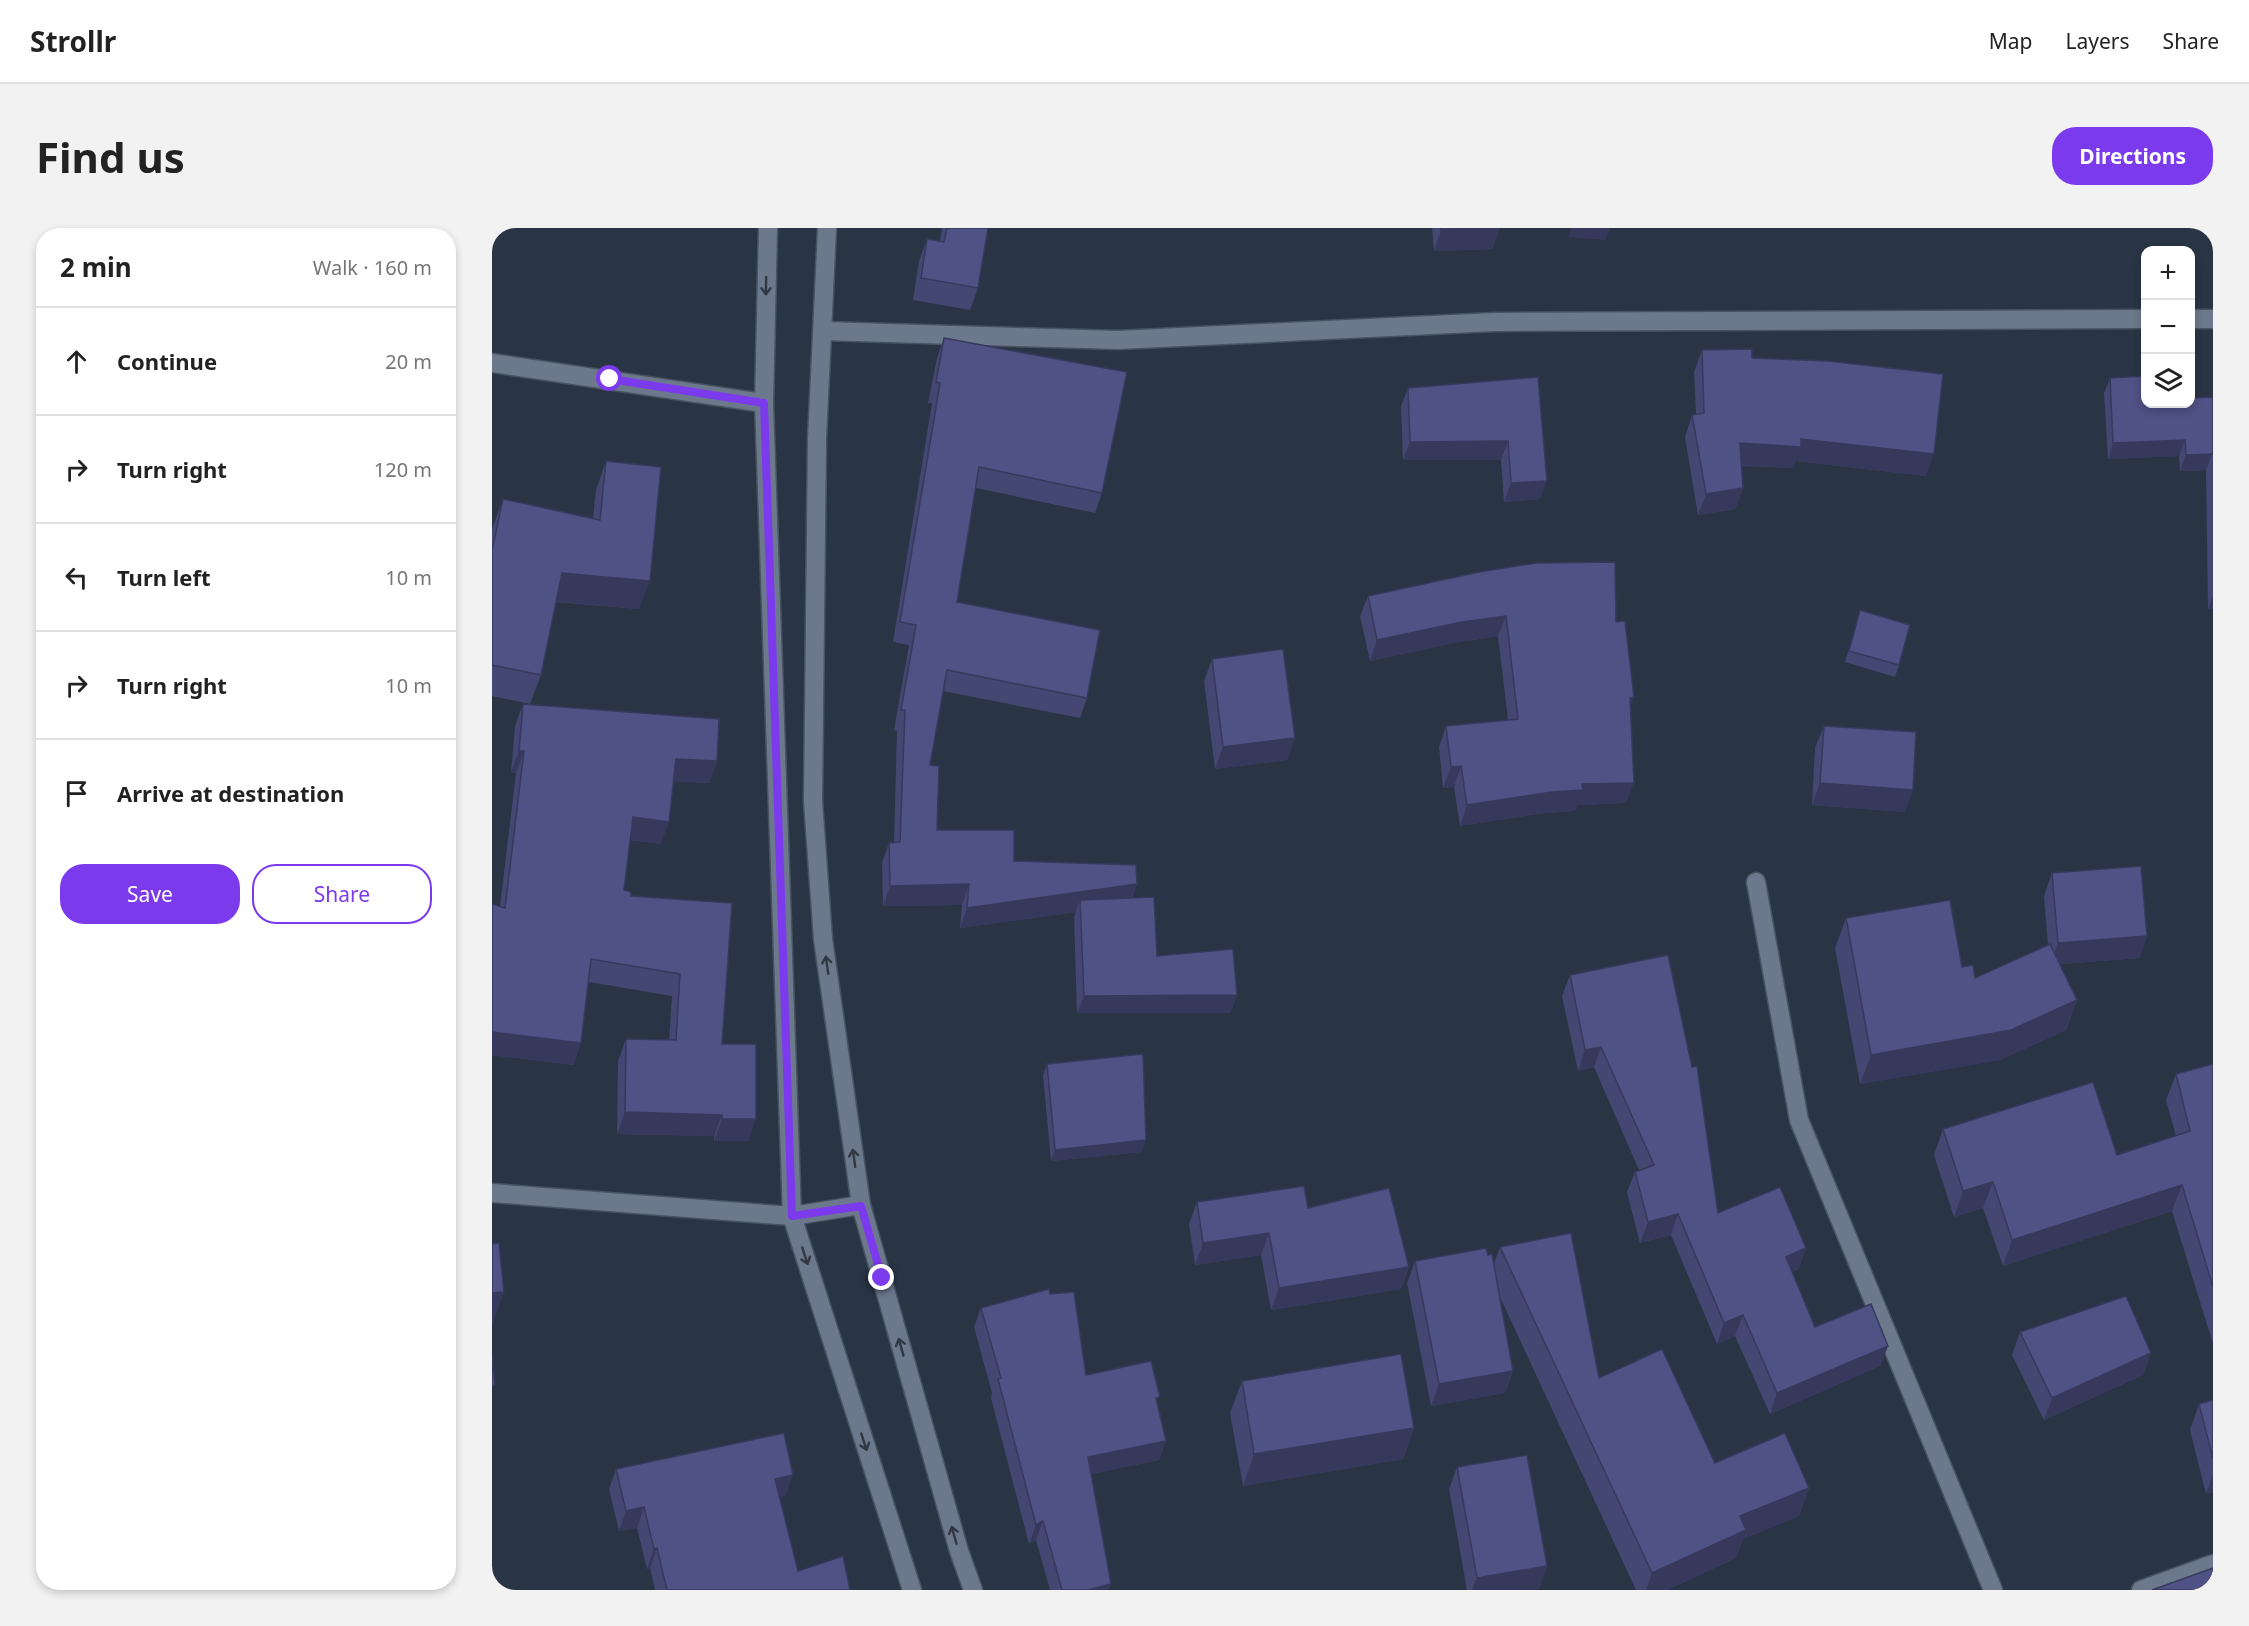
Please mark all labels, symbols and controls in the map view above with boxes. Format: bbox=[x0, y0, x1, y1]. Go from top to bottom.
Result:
text: Strollr bbox=[30, 22, 116, 60]
text: Map bbox=[1989, 27, 2033, 55]
text: Layers bbox=[2066, 27, 2130, 55]
text: Share bbox=[2163, 27, 2219, 55]
button: Directions bbox=[2052, 127, 2213, 185]
text: Find us bbox=[36, 128, 185, 185]
map controls bbox=[2141, 246, 2195, 408]
button: + bbox=[2141, 246, 2195, 300]
text: 2 min bbox=[60, 249, 132, 285]
text: Walk · 160 m bbox=[313, 254, 432, 281]
one-way arrow bbox=[760, 276, 772, 296]
button: − bbox=[2141, 300, 2195, 354]
icon: ahead bbox=[60, 345, 93, 378]
text: Continue bbox=[117, 346, 217, 376]
text: 20 m bbox=[385, 348, 432, 375]
button: layers bbox=[2141, 354, 2195, 408]
route start bbox=[596, 365, 622, 391]
icon: right bbox=[60, 453, 93, 486]
text: Turn right bbox=[117, 454, 227, 484]
text: 120 m bbox=[374, 456, 432, 483]
icon: left bbox=[60, 561, 93, 594]
text: Turn left bbox=[117, 562, 211, 592]
text: 10 m bbox=[385, 564, 432, 591]
icon: right bbox=[60, 669, 93, 702]
text: Turn right bbox=[117, 670, 227, 700]
text: 10 m bbox=[385, 672, 432, 699]
icon: arrive bbox=[60, 777, 93, 810]
text: Arrive at destination bbox=[117, 778, 344, 808]
button: Save bbox=[60, 864, 240, 924]
button: Share bbox=[252, 864, 432, 924]
one-way arrow bbox=[822, 956, 833, 975]
one-way arrow bbox=[848, 1149, 859, 1169]
one-way arrow bbox=[800, 1246, 811, 1265]
route end bbox=[868, 1264, 894, 1290]
one-way arrow bbox=[895, 1338, 906, 1357]
one-way arrow bbox=[859, 1432, 870, 1451]
one-way arrow bbox=[948, 1526, 959, 1545]

